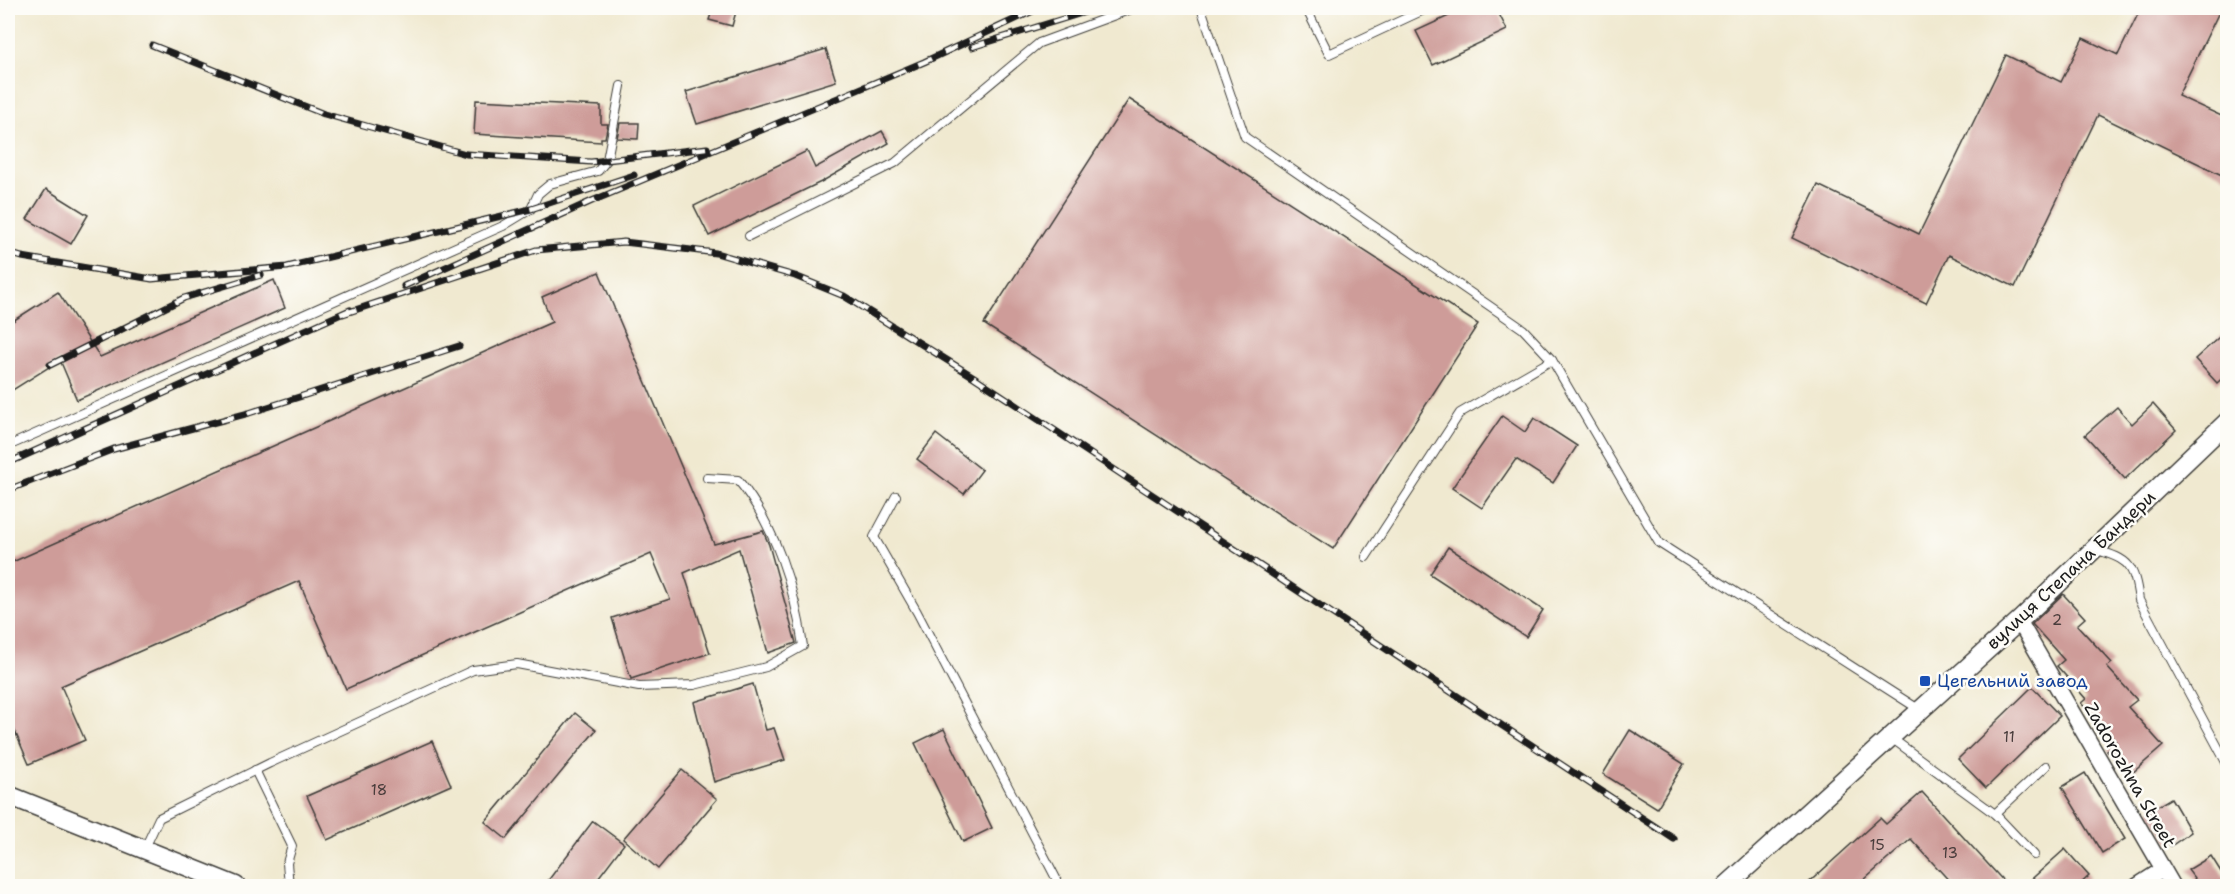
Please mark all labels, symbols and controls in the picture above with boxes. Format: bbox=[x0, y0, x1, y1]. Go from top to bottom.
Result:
street label: вулиця Степана Бандери bbox=[1981, 485, 2161, 655]
house number: 2 bbox=[2052, 610, 2062, 630]
place label: Цегельний завод bbox=[1937, 669, 2088, 693]
marker: Цегельний завод bbox=[1918, 674, 1932, 688]
street label: Zadorozhna Street bbox=[2079, 698, 2181, 852]
house number: 11 bbox=[2003, 727, 2015, 747]
house number: 18 bbox=[371, 780, 387, 800]
house number: 15 bbox=[1869, 835, 1885, 855]
house number: 13 bbox=[1942, 843, 1958, 863]

